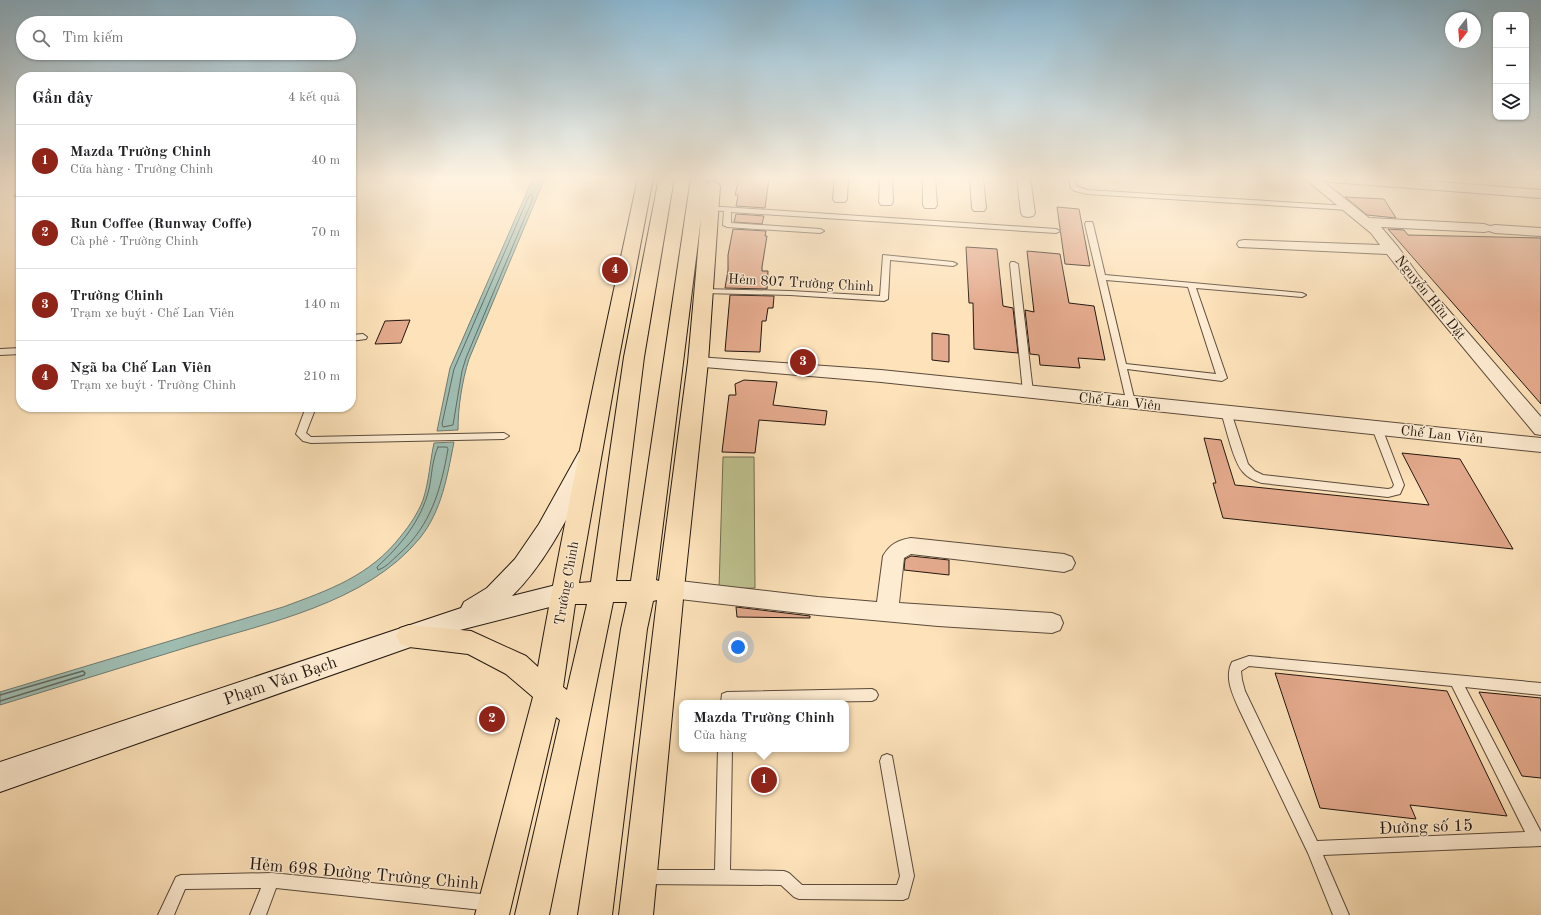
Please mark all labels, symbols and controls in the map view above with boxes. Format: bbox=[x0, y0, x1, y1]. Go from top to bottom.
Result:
north arrow bbox=[1445, 12, 1481, 48]
map controls bbox=[1493, 12, 1529, 120]
button: + bbox=[1493, 12, 1529, 48]
search box bbox=[16, 16, 356, 60]
icon: search bbox=[30, 27, 52, 49]
text: Tìm kiếm bbox=[62, 31, 124, 46]
button: − bbox=[1493, 48, 1529, 84]
button: layers bbox=[1493, 84, 1529, 120]
text: Gần đây bbox=[32, 90, 93, 107]
text: 4 kết quả bbox=[288, 91, 340, 104]
text: Mazda Trường Chinh bbox=[70, 145, 211, 160]
text: 1 bbox=[41, 154, 49, 167]
text: 40 m bbox=[311, 154, 340, 167]
text: Cửa hàng · Trường Chinh bbox=[70, 163, 213, 176]
text: Run Coffee (Runway Coffe) bbox=[70, 217, 252, 232]
text: 2 bbox=[41, 226, 49, 239]
text: 70 m bbox=[311, 226, 340, 239]
text: Cà phê · Trường Chinh bbox=[70, 235, 199, 248]
street label: Nguyễn Hữu Dật bbox=[1392, 252, 1469, 342]
pin: 4 bbox=[602, 255, 628, 285]
street label: Hẻm 807 Trường Chinh bbox=[728, 272, 875, 294]
text: Trường Chinh bbox=[70, 289, 163, 304]
text: 3 bbox=[41, 298, 49, 311]
text: 140 m bbox=[303, 298, 340, 311]
text: Trạm xe buýt · Chế Lan Viên bbox=[70, 307, 234, 320]
pin: 3 bbox=[790, 347, 816, 377]
text: Ngã ba Chế Lan Viên bbox=[70, 361, 212, 376]
text: 4 bbox=[41, 370, 49, 383]
text: 210 m bbox=[303, 370, 340, 383]
text: Trạm xe buýt · Trường Chinh bbox=[70, 379, 236, 392]
street label: Chế Lan Viên bbox=[1078, 390, 1162, 413]
street label: Chế Lan Viên bbox=[1400, 423, 1484, 446]
street label: Trường Chinh bbox=[553, 540, 581, 626]
your location bbox=[728, 637, 748, 657]
street label: Phạm Văn Bạch bbox=[222, 654, 339, 709]
popup bbox=[679, 700, 849, 752]
pin: 2 bbox=[479, 704, 505, 734]
text: Mazda Trường Chinh bbox=[693, 711, 835, 726]
text: Cửa hàng bbox=[693, 729, 747, 742]
pin: 1 bbox=[751, 765, 777, 795]
street label: Đường số 15 bbox=[1379, 816, 1473, 838]
street label: Hẻm 698 Đường Trường Chinh bbox=[248, 856, 480, 893]

